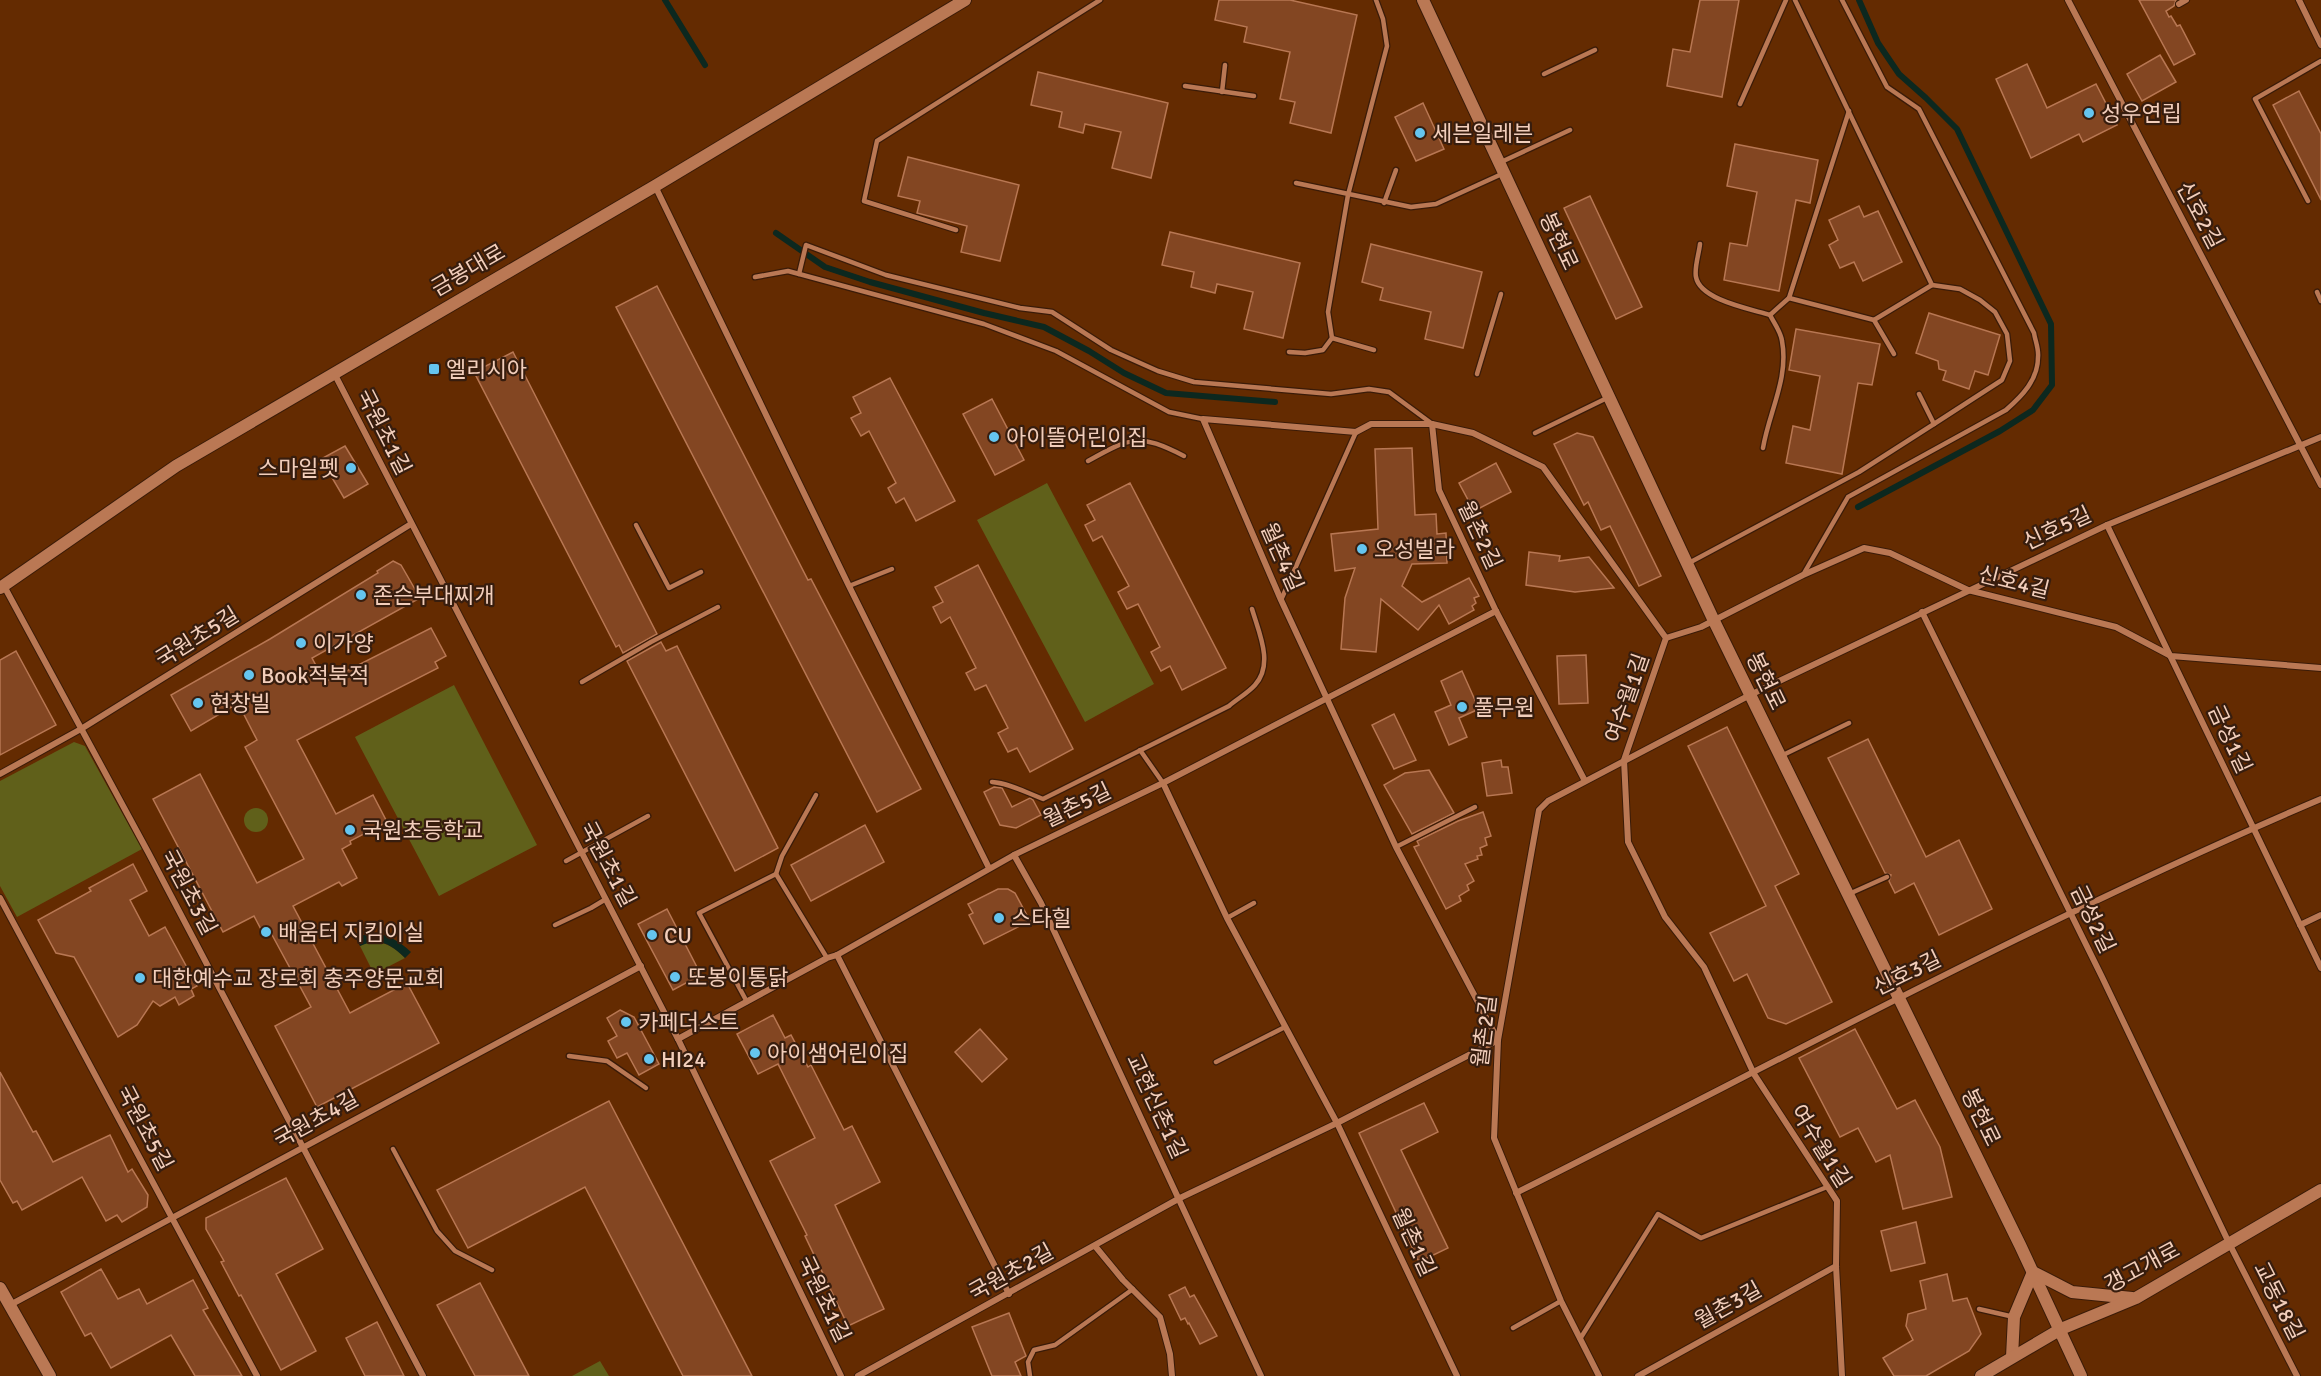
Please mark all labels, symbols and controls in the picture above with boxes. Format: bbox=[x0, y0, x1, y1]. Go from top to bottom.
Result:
place label: 성우연립 bbox=[2101, 100, 2182, 127]
marker: 성우연립 bbox=[2082, 106, 2096, 120]
place label: 세븐일레븐 bbox=[1432, 120, 1533, 147]
marker: 세븐일레븐 bbox=[1413, 126, 1427, 140]
street label: 신호2길 bbox=[2171, 177, 2229, 253]
street label: 봉현로 bbox=[1534, 208, 1584, 274]
street label: 금봉대로 bbox=[426, 238, 510, 302]
place label: 엘리시아 bbox=[446, 356, 527, 383]
marker: 엘리시아 bbox=[427, 362, 441, 376]
street label: 국원초1길 bbox=[351, 385, 417, 479]
place label: 아이뜰어린이집 bbox=[1006, 424, 1148, 451]
marker: 아이뜰어린이집 bbox=[987, 430, 1001, 444]
place label: 스마일펫 bbox=[258, 455, 339, 482]
marker: 스마일펫 bbox=[344, 461, 358, 475]
street label: 월촌2길 bbox=[1452, 496, 1508, 574]
street label: 신호5길 bbox=[2018, 500, 2096, 556]
street label: 월촌4길 bbox=[1255, 518, 1309, 596]
place label: 오성빌라 bbox=[1374, 536, 1455, 563]
marker: 오성빌라 bbox=[1355, 542, 1369, 556]
street label: 신호4길 bbox=[1976, 560, 2052, 604]
place label: 존슨부대찌개 bbox=[373, 582, 494, 609]
marker: 존슨부대찌개 bbox=[354, 588, 368, 602]
street label: 국원초5길 bbox=[150, 601, 244, 673]
place label: 이가양 bbox=[313, 630, 374, 657]
marker: 이가양 bbox=[294, 636, 308, 650]
street label: 봉현로 bbox=[1741, 648, 1791, 714]
street label: 여수월1길 bbox=[1599, 650, 1655, 746]
place label: Book적북적 bbox=[261, 662, 369, 689]
marker: Book적북적 bbox=[242, 668, 256, 682]
place label: 현창빌 bbox=[210, 690, 271, 717]
place label: 풀무원 bbox=[1474, 694, 1535, 721]
marker: 현창빌 bbox=[191, 696, 205, 710]
marker: 풀무원 bbox=[1455, 700, 1469, 714]
street label: 금성1길 bbox=[2202, 700, 2258, 778]
street label: 월촌5길 bbox=[1038, 777, 1116, 833]
place label: 국원초등학교 bbox=[362, 817, 483, 844]
street label: 국원초1길 bbox=[574, 817, 642, 911]
marker: 국원초등학교 bbox=[343, 823, 357, 837]
street label: 국원초3길 bbox=[155, 845, 223, 939]
street label: 금성2길 bbox=[2065, 880, 2121, 958]
place label: 스타힐 bbox=[1011, 905, 1072, 932]
marker: 스타힐 bbox=[992, 911, 1006, 925]
place label: 배움터 지킴이실 bbox=[278, 919, 425, 946]
place label: CU bbox=[664, 922, 692, 949]
marker: 배움터 지킴이실 bbox=[259, 925, 273, 939]
marker: CU bbox=[645, 928, 659, 942]
street label: 신호3길 bbox=[1868, 945, 1946, 1001]
place label: 또봉이통닭 bbox=[687, 964, 788, 991]
place label: 대한예수교 장로회 충주양문교회 bbox=[152, 965, 445, 992]
marker: 또봉이통닭 bbox=[668, 970, 682, 984]
marker: 대한예수교 장로회 충주양문교회 bbox=[133, 971, 147, 985]
street label: 월촌2길 bbox=[1466, 993, 1502, 1069]
place label: 카페더스트 bbox=[638, 1009, 739, 1036]
marker: 카페더스트 bbox=[619, 1015, 633, 1029]
place label: 아이샘어린이집 bbox=[767, 1040, 909, 1067]
place label: HI24 bbox=[661, 1046, 706, 1073]
marker: 아이샘어린이집 bbox=[748, 1046, 762, 1060]
street label: 교현신촌1길 bbox=[1121, 1049, 1193, 1163]
marker: HI24 bbox=[642, 1052, 656, 1066]
street label: 국원초5길 bbox=[111, 1081, 179, 1175]
street label: 봉현로 bbox=[1956, 1084, 2006, 1150]
street label: 국원초4길 bbox=[269, 1085, 363, 1153]
street label: 여수월1길 bbox=[1785, 1099, 1857, 1193]
street label: 월촌1길 bbox=[1386, 1203, 1442, 1281]
street label: 갱고개로 bbox=[2100, 1236, 2184, 1298]
street label: 국원초2길 bbox=[964, 1238, 1058, 1306]
street label: 국원초1길 bbox=[792, 1251, 856, 1347]
street label: 교동18길 bbox=[2248, 1257, 2310, 1345]
street label: 월촌3길 bbox=[1690, 1276, 1766, 1334]

